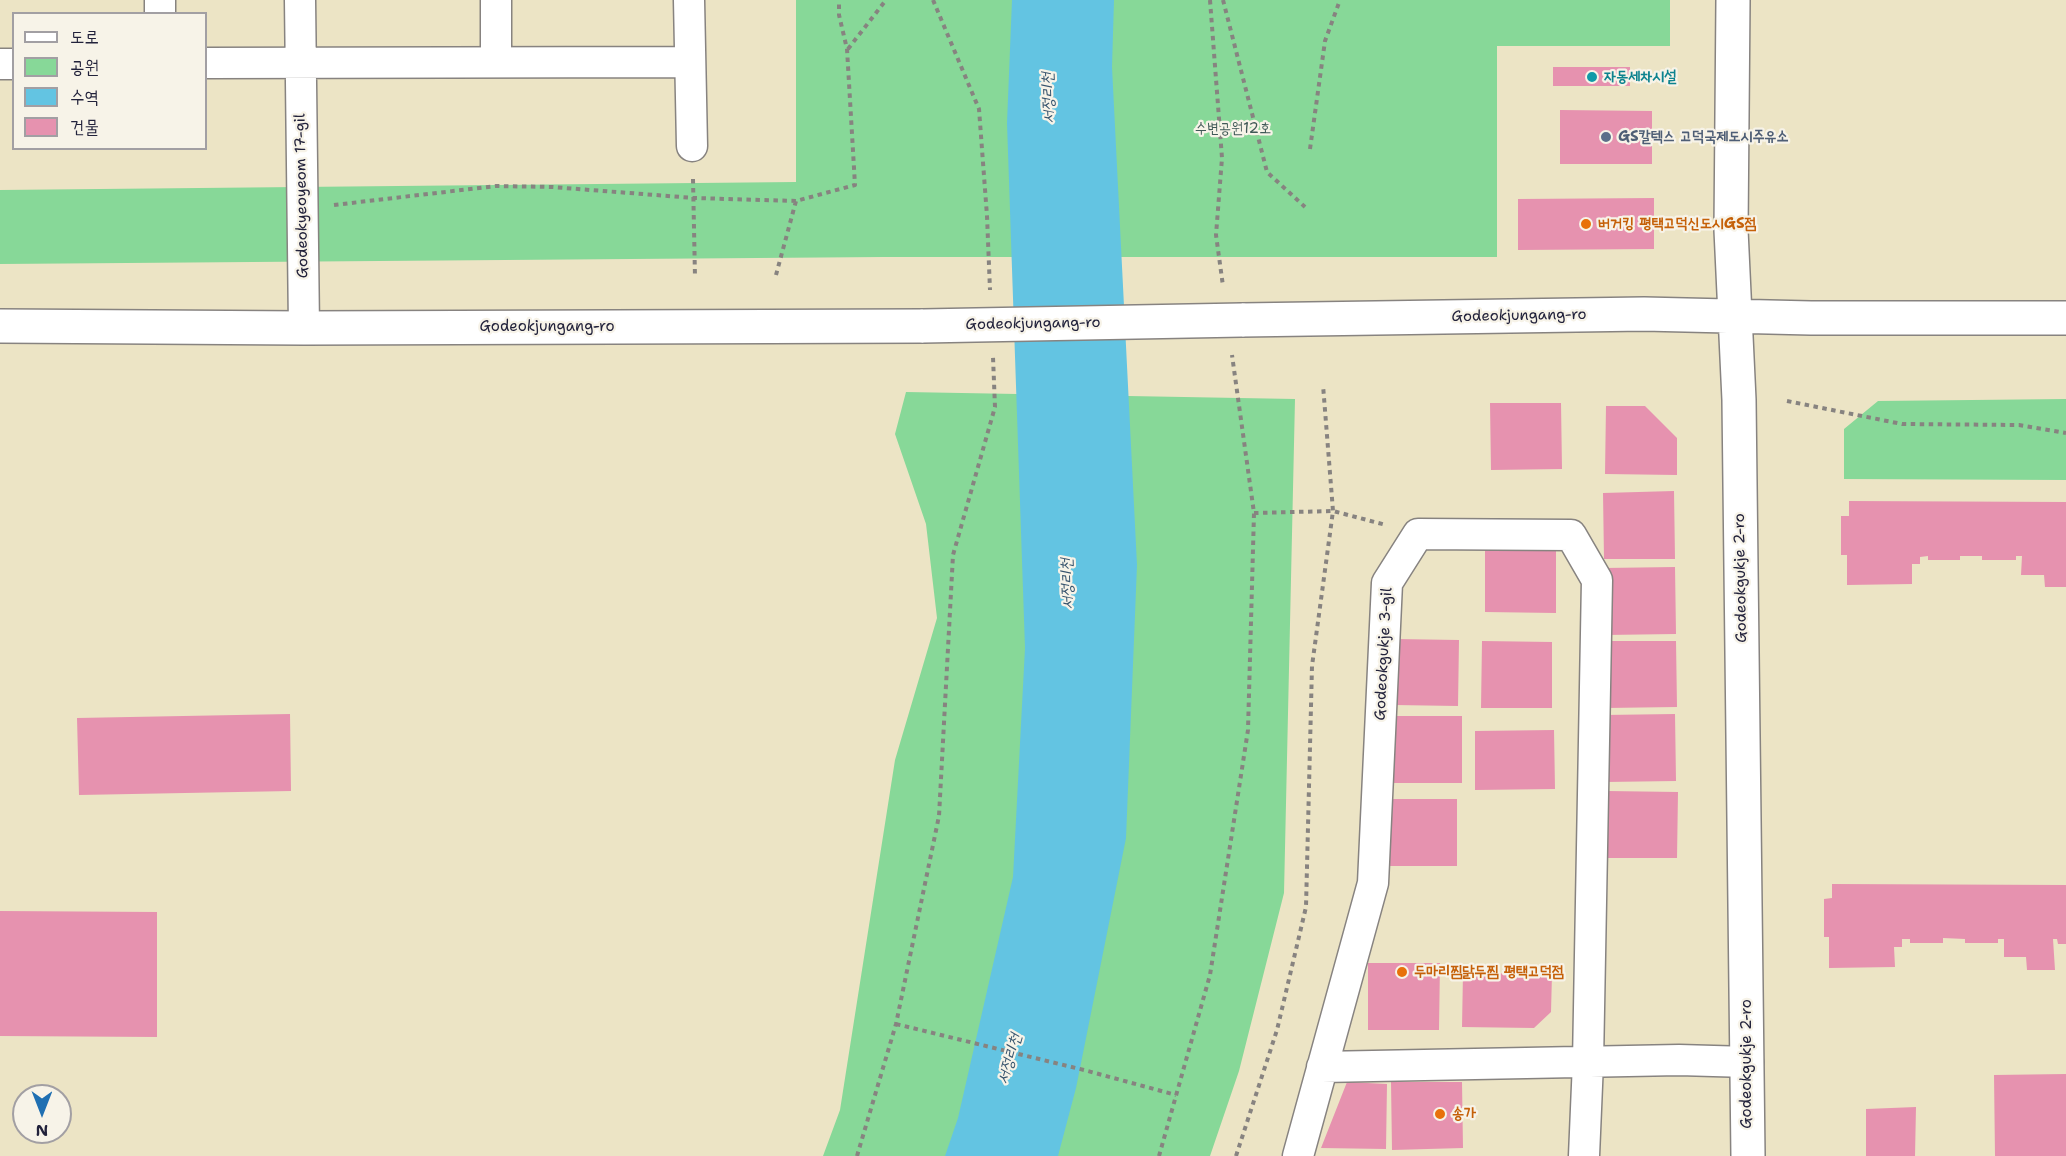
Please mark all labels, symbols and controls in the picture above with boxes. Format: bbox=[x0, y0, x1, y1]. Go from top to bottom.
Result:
legend bbox=[12, 12, 207, 150]
text: 도로 bbox=[70, 25, 99, 49]
text: 공원 bbox=[70, 55, 99, 79]
place label: 자동세차시설 bbox=[1604, 68, 1676, 86]
marker: 자동세차시설 bbox=[1585, 70, 1599, 84]
water label: 서정리천 bbox=[1039, 72, 1059, 124]
text: 수역 bbox=[70, 85, 99, 109]
street label: Godeokyeoyeom 17-gil bbox=[292, 113, 312, 279]
text: 건물 bbox=[70, 115, 99, 139]
park label: 수변공원12호 bbox=[1195, 120, 1271, 138]
place label: GS칼텍스 고덕국제도시주유소 bbox=[1618, 128, 1789, 146]
marker: GS칼텍스 고덕국제도시주유소 bbox=[1599, 130, 1613, 144]
place label: 버거킹 평택고덕신도시GS점 bbox=[1598, 215, 1757, 233]
marker: 버거킹 평택고덕신도시GS점 bbox=[1579, 217, 1593, 231]
street label: Godeokjungang-ro bbox=[1451, 306, 1587, 326]
street label: Godeokjungang-ro bbox=[965, 314, 1101, 334]
street label: Godeokjungang-ro bbox=[480, 318, 614, 336]
street label: Godeokgukje 2-ro bbox=[1731, 513, 1751, 643]
water label: 서정리천 bbox=[1058, 558, 1078, 610]
street label: Godeokgukje 3-gil bbox=[1372, 587, 1396, 721]
place label: 두마리찜닭두찜 평택고덕점 bbox=[1414, 963, 1564, 981]
marker: 두마리찜닭두찜 평택고덕점 bbox=[1395, 965, 1409, 979]
street label: Godeokgukje 2-ro bbox=[1738, 999, 1756, 1129]
water label: 서정리천 bbox=[994, 1032, 1026, 1086]
north arrow bbox=[12, 1084, 72, 1144]
place label: 송가 bbox=[1452, 1105, 1476, 1123]
marker: 송가 bbox=[1433, 1107, 1447, 1121]
text: N bbox=[36, 1120, 48, 1141]

